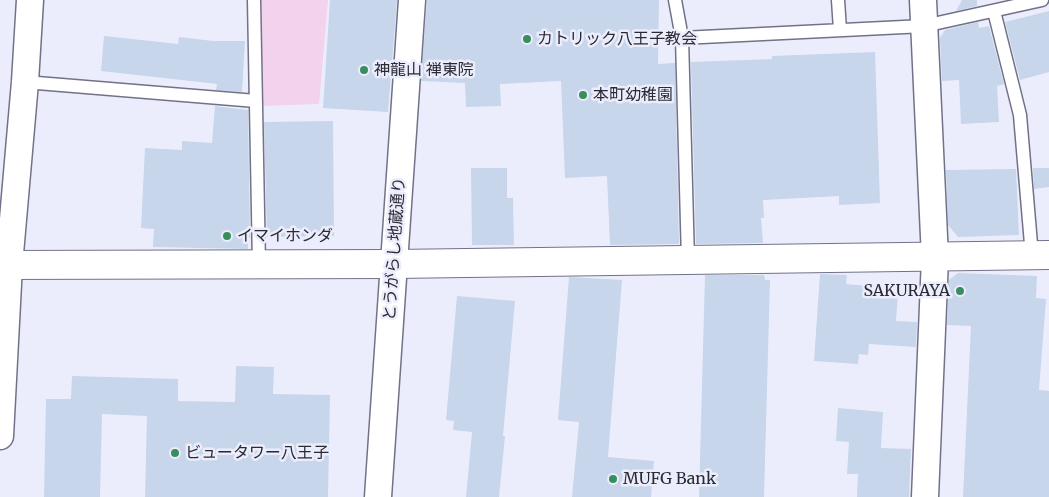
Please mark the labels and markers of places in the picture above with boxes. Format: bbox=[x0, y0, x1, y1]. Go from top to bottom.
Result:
place label: カトリック八王子教会 bbox=[537, 29, 697, 49]
marker: カトリック八王子教会 bbox=[521, 33, 533, 45]
place label: 神龍山 禅東院 bbox=[374, 60, 474, 80]
marker: 神龍山 禅東院 bbox=[358, 64, 370, 76]
place label: 本町幼稚園 bbox=[593, 85, 673, 105]
marker: 本町幼稚園 bbox=[577, 89, 589, 101]
place label: イマイホンダ bbox=[237, 226, 333, 246]
marker: イマイホンダ bbox=[221, 230, 233, 242]
place label: SAKURAYA bbox=[863, 281, 950, 301]
marker: SAKURAYA bbox=[954, 285, 966, 297]
place label: ビュータワー八王子 bbox=[185, 443, 329, 463]
marker: ビュータワー八王子 bbox=[169, 447, 181, 459]
place label: MUFG Bank bbox=[623, 469, 716, 489]
marker: MUFG Bank bbox=[607, 473, 619, 485]

